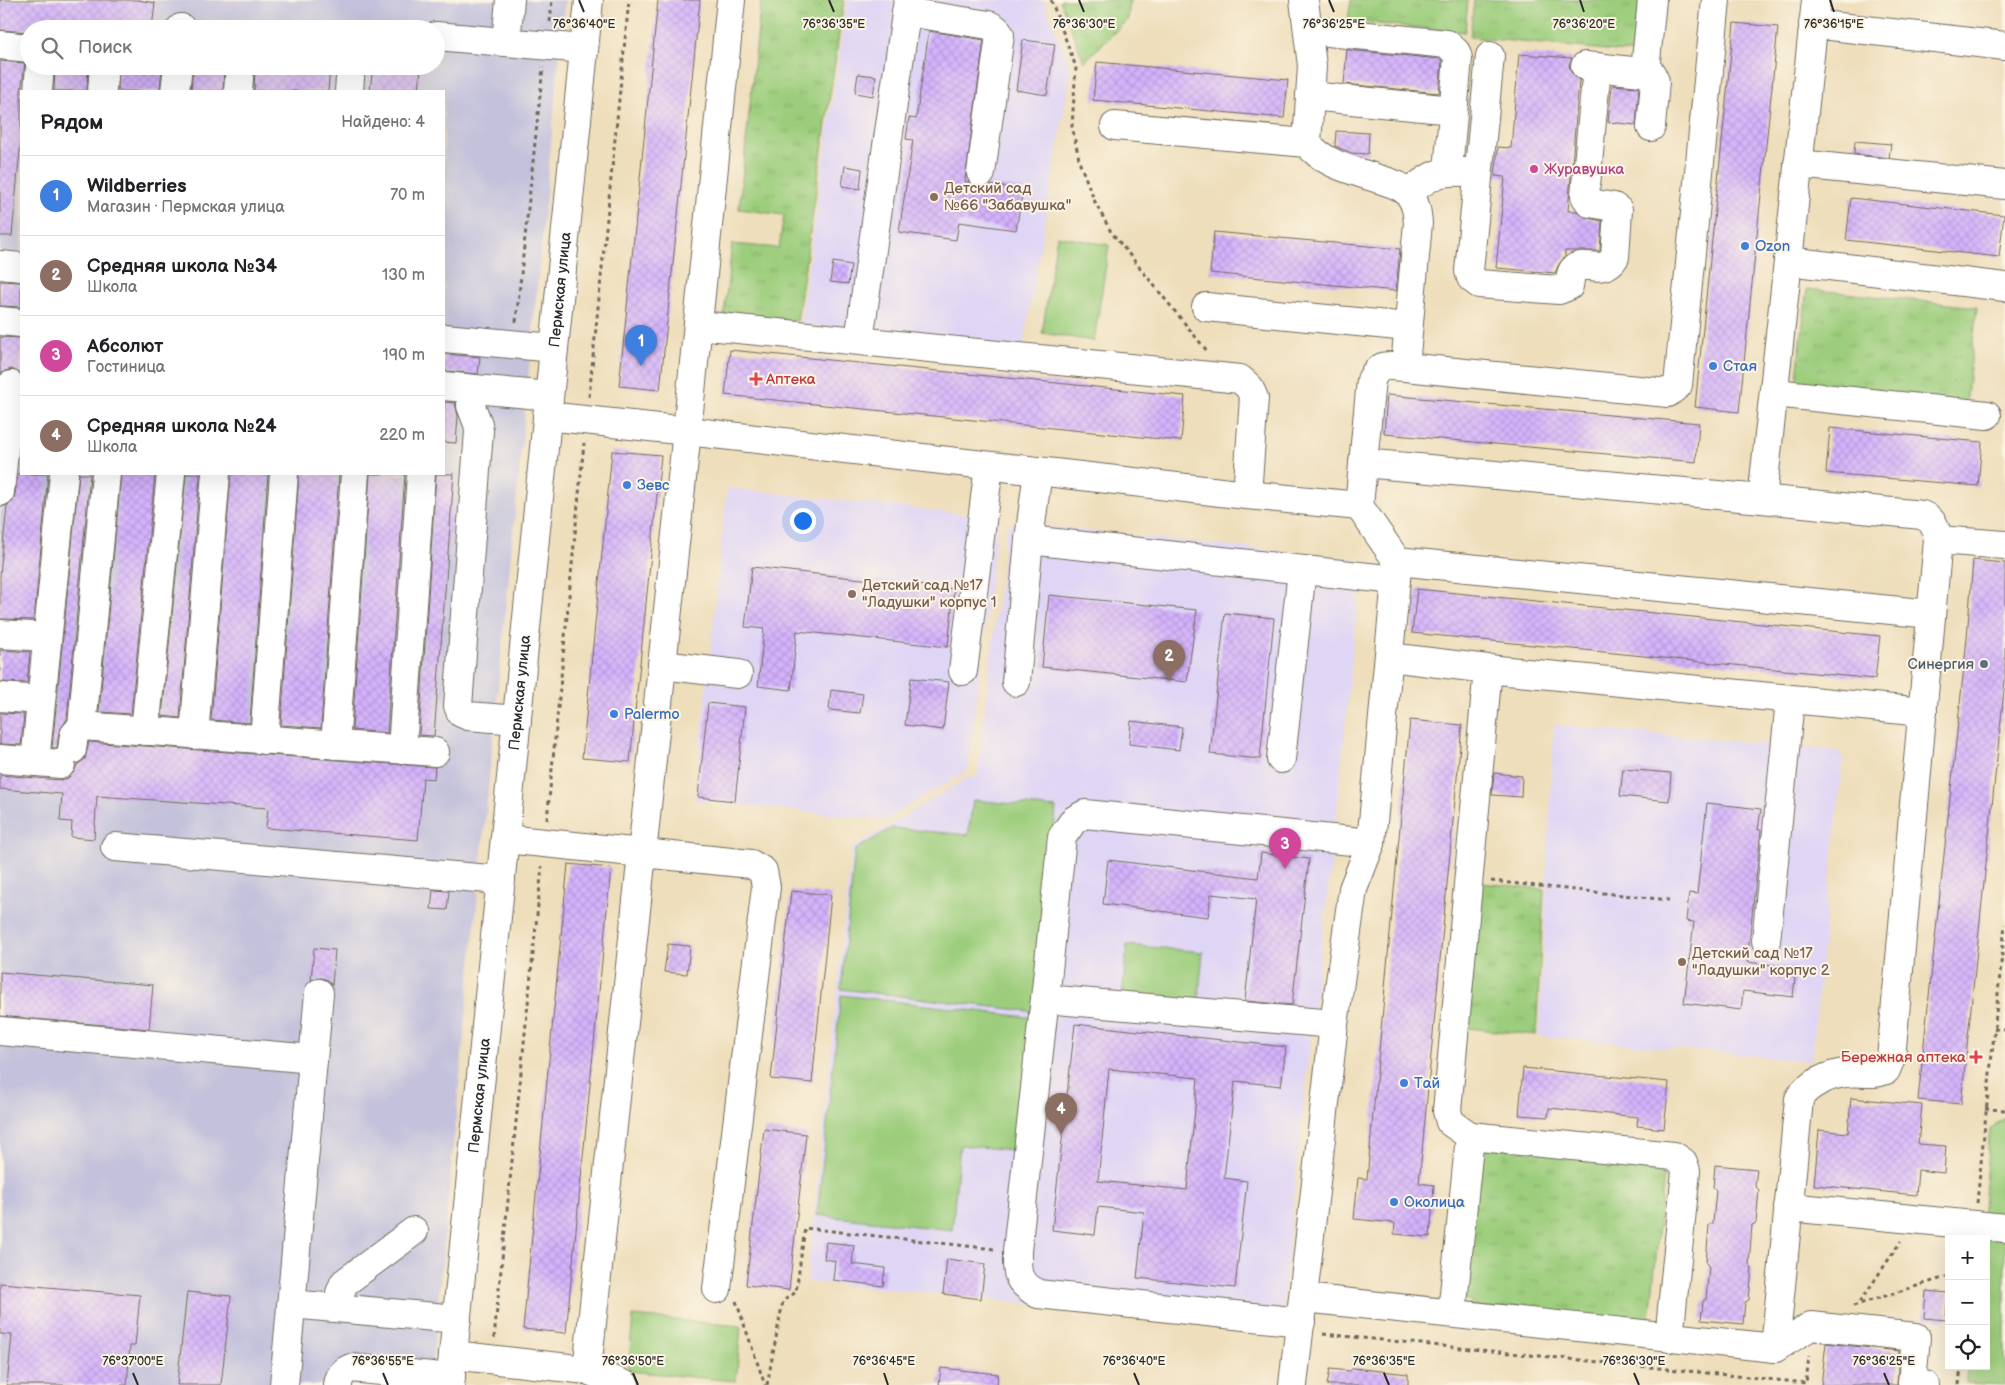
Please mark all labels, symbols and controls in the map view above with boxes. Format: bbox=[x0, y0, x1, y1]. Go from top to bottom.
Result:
text: 76°36'40"E bbox=[553, 17, 615, 32]
text: 76°36'35"E bbox=[803, 17, 865, 32]
text: 76°36'30"E bbox=[1053, 17, 1115, 32]
text: 76°36'25"E bbox=[1303, 17, 1365, 32]
text: 76°36'20"E bbox=[1553, 17, 1615, 32]
text: 76°36'15"E bbox=[1804, 17, 1864, 32]
search box bbox=[20, 20, 445, 75]
icon: search bbox=[38, 34, 66, 62]
text: Поиск bbox=[78, 36, 132, 59]
text: Рядом bbox=[40, 110, 103, 135]
text: Найдено: 4 bbox=[341, 113, 425, 132]
place label: Журавушка bbox=[1544, 160, 1624, 179]
marker: Журавушка bbox=[1528, 163, 1540, 175]
text: Wildberries bbox=[87, 175, 187, 198]
place label: Детский сад №66 "Забавушка" bbox=[944, 179, 1071, 215]
text: 1 bbox=[53, 186, 59, 205]
text: 70 m bbox=[390, 186, 425, 205]
marker: Детский сад №66 "Забавушка" bbox=[928, 191, 940, 203]
text: Магазин · Пермская улица bbox=[87, 198, 285, 217]
street label: Пермская улица bbox=[545, 231, 575, 348]
place label: Ozon bbox=[1755, 237, 1790, 256]
marker: Ozon bbox=[1739, 240, 1751, 252]
text: Средняя школа №34 bbox=[87, 255, 277, 278]
text: 2 bbox=[51, 266, 61, 285]
text: 130 m bbox=[382, 266, 425, 285]
text: Школа bbox=[87, 278, 137, 297]
pin: 1 bbox=[625, 325, 657, 366]
text: Абсолют bbox=[87, 335, 163, 358]
text: 3 bbox=[51, 346, 61, 365]
text: 190 m bbox=[383, 346, 425, 365]
place label: Стая bbox=[1723, 357, 1757, 376]
text: Гостиница bbox=[87, 358, 165, 377]
marker: Стая bbox=[1707, 360, 1719, 372]
place label: Аптека bbox=[765, 370, 816, 389]
marker: Аптека bbox=[750, 373, 762, 385]
text: Средняя школа №24 bbox=[87, 415, 277, 438]
text: 4 bbox=[51, 426, 61, 445]
text: 220 m bbox=[379, 426, 425, 445]
text: Школа bbox=[87, 438, 137, 457]
place label: Зевс bbox=[637, 476, 670, 495]
marker: Зевс bbox=[621, 479, 633, 491]
your location bbox=[790, 508, 816, 534]
place label: Детский сад №17 "Ладушки" корпус 1 bbox=[862, 576, 996, 612]
marker: Детский сад №17 "Ладушки" корпус 1 bbox=[846, 588, 858, 600]
street label: Пермская улица bbox=[504, 634, 535, 751]
pin: 2 bbox=[1153, 640, 1185, 681]
place label: Синергия bbox=[1908, 655, 1974, 674]
marker: Синергия bbox=[1978, 658, 1990, 670]
place label: Palermo bbox=[624, 705, 680, 724]
marker: Palermo bbox=[608, 708, 620, 720]
pin: 3 bbox=[1269, 828, 1301, 869]
place label: Детский сад №17 "Ладушки" корпус 2 bbox=[1692, 944, 1830, 980]
marker: Детский сад №17 "Ладушки" корпус 2 bbox=[1676, 956, 1688, 968]
street label: Пермская улица bbox=[464, 1037, 494, 1154]
place label: Бережная аптека bbox=[1841, 1048, 1966, 1067]
marker: Бережная аптека bbox=[1970, 1051, 1982, 1063]
place label: Тай bbox=[1414, 1074, 1440, 1093]
marker: Тай bbox=[1398, 1077, 1410, 1089]
pin: 4 bbox=[1045, 1093, 1077, 1134]
place label: Околица bbox=[1404, 1193, 1465, 1212]
marker: Околица bbox=[1388, 1196, 1400, 1208]
map controls bbox=[1945, 1235, 1990, 1370]
button: + bbox=[1945, 1235, 1990, 1280]
button: − bbox=[1945, 1280, 1990, 1325]
button: locate bbox=[1945, 1325, 1990, 1370]
text: 76°37'00"E bbox=[103, 1354, 164, 1369]
text: 76°36'55"E bbox=[352, 1354, 414, 1369]
text: 76°36'50"E bbox=[602, 1354, 664, 1369]
text: 76°36'45"E bbox=[853, 1354, 915, 1369]
text: 76°36'40"E bbox=[1103, 1354, 1165, 1369]
text: 76°36'35"E bbox=[1353, 1354, 1415, 1369]
text: 76°36'30"E bbox=[1603, 1354, 1665, 1369]
text: 76°36'25"E bbox=[1853, 1354, 1915, 1369]

